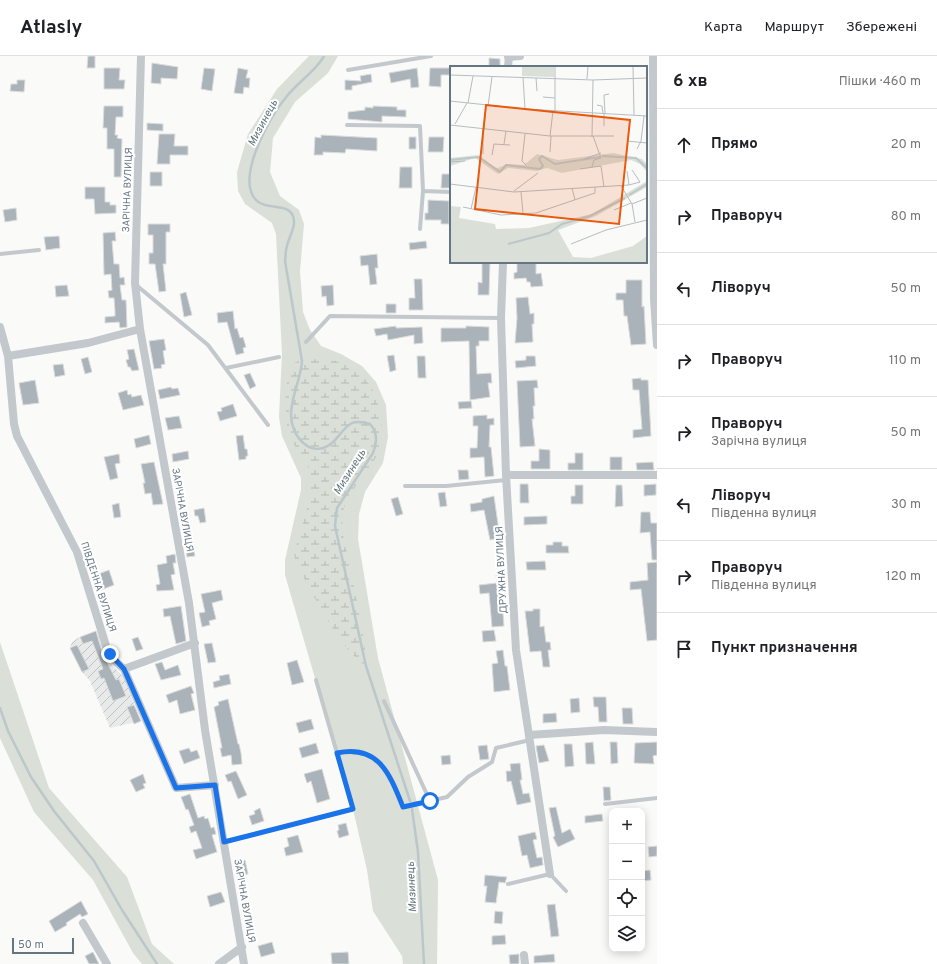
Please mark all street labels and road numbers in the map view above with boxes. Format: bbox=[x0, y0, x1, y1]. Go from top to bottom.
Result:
street label: ЗАРІЧНА ВУЛИЦЯ bbox=[120, 147, 136, 233]
street label: ЗАРІЧНА ВУЛИЦЯ bbox=[168, 467, 196, 553]
street label: ДРУЖНА ВУЛИЦЯ bbox=[493, 526, 511, 614]
street label: ПІВДЕННА ВУЛИЦЯ bbox=[77, 540, 119, 634]
street label: ЗАРІЧНА ВУЛИЦЯ bbox=[230, 858, 258, 944]

